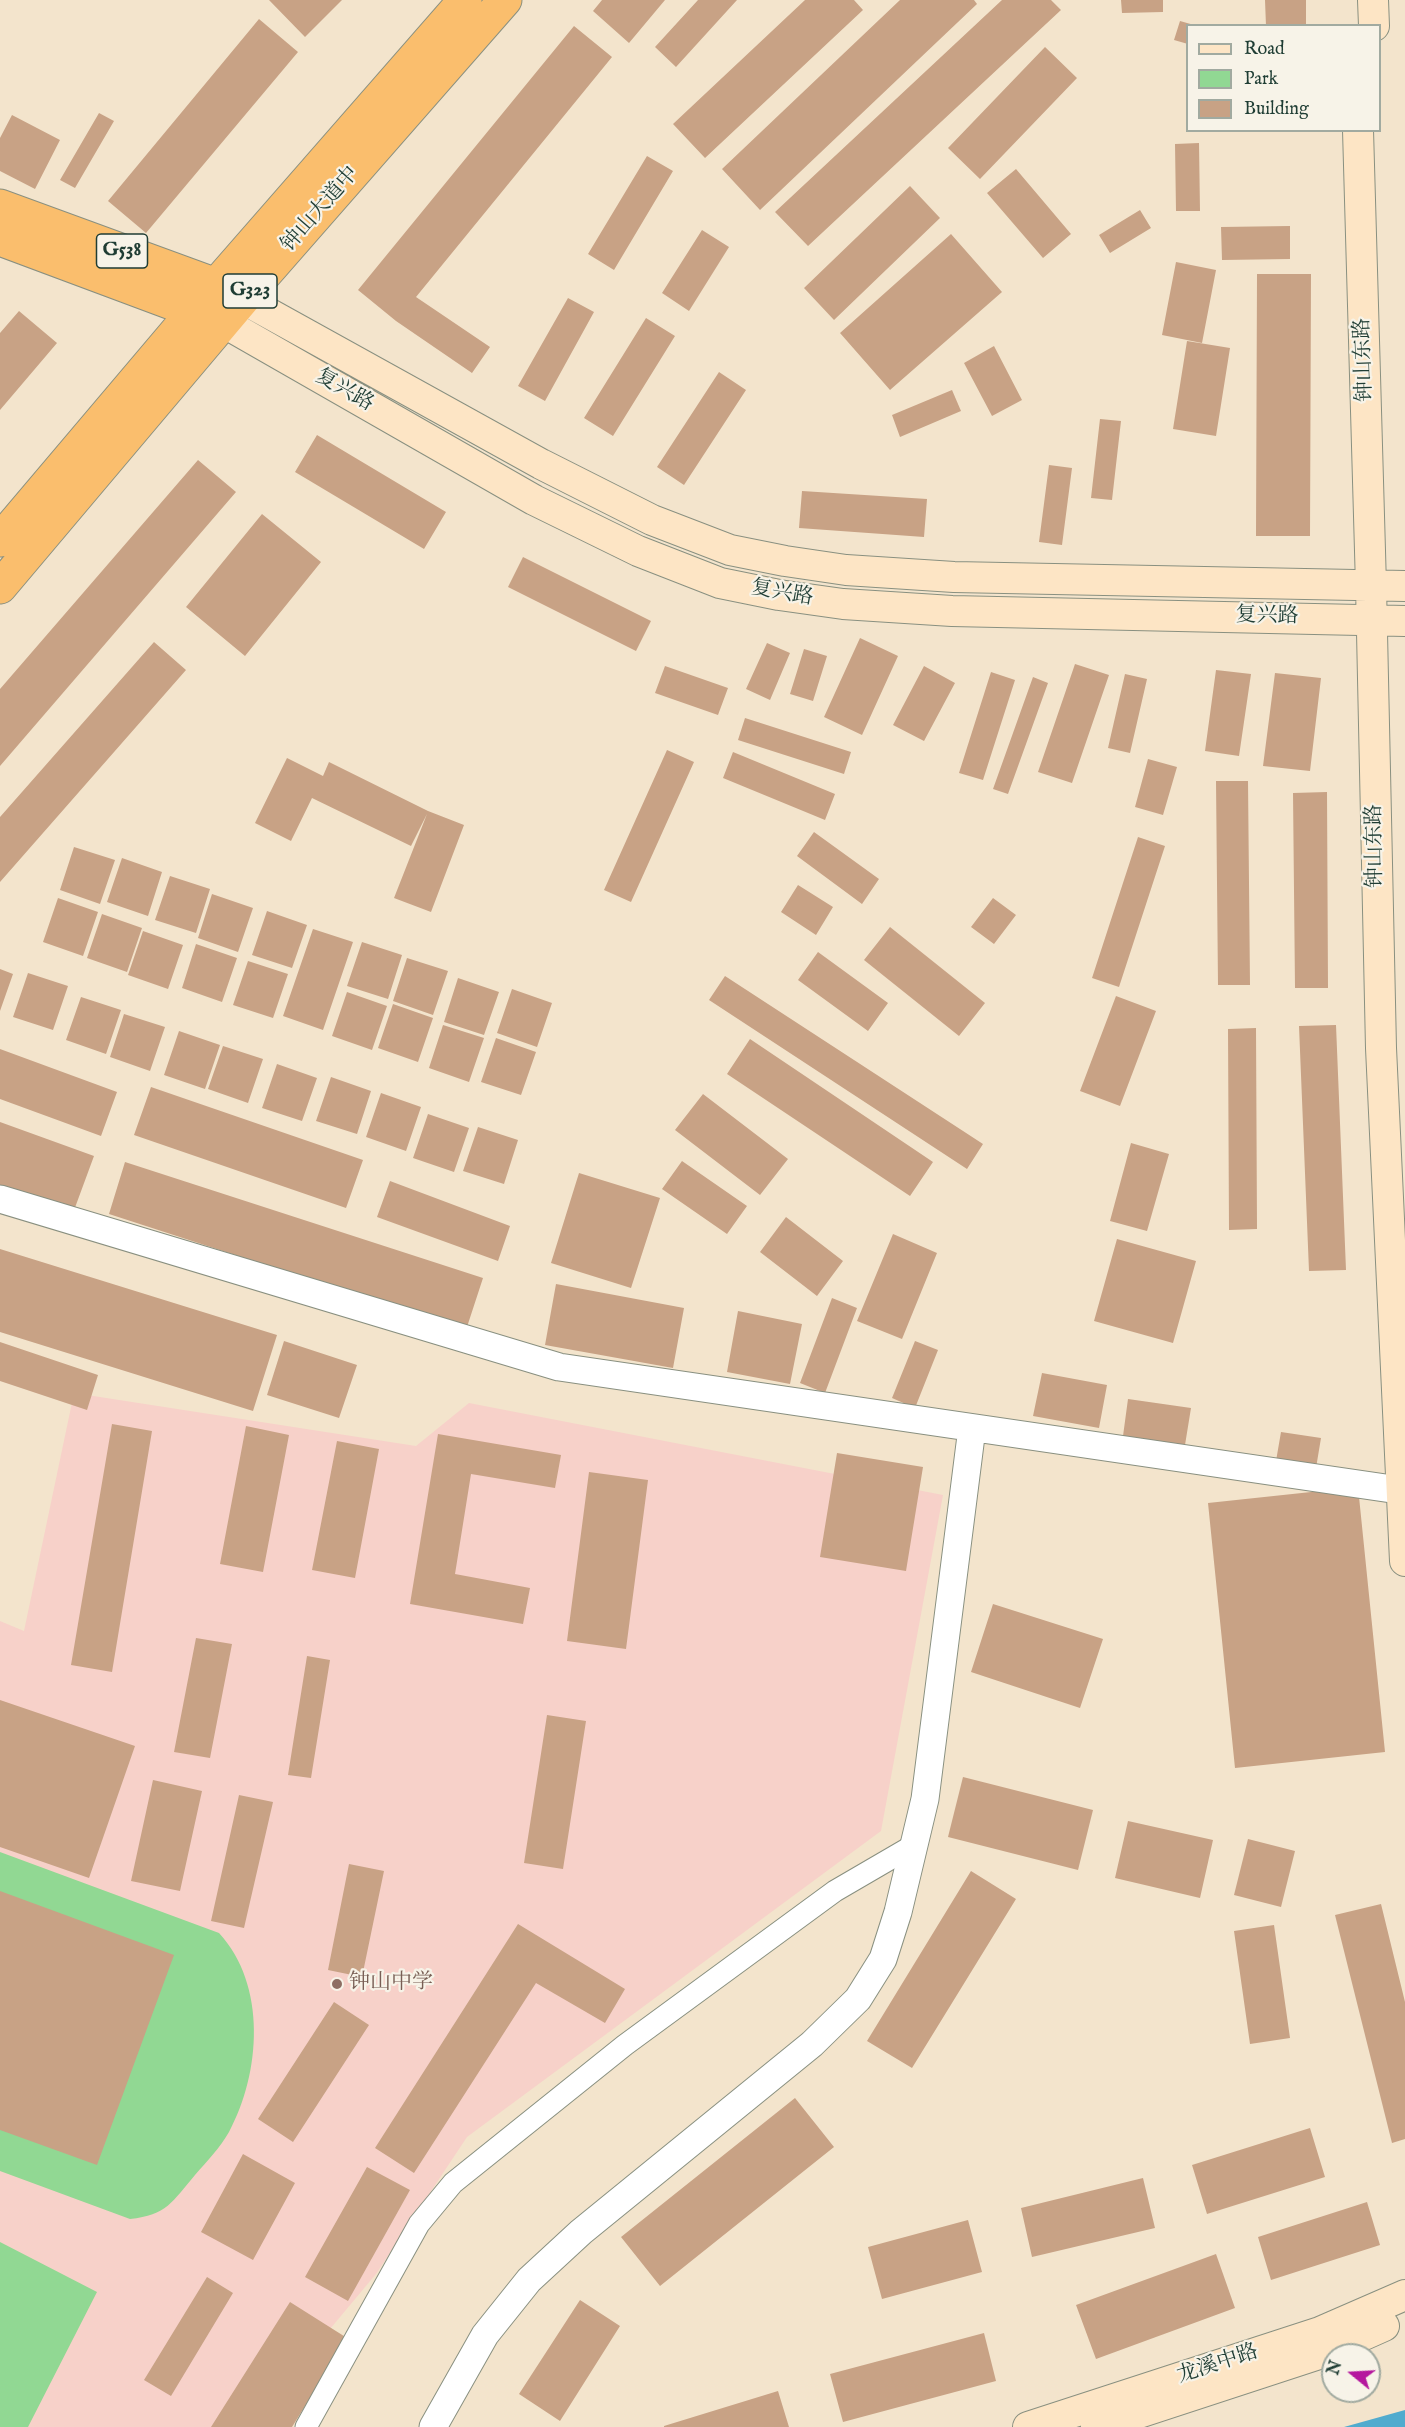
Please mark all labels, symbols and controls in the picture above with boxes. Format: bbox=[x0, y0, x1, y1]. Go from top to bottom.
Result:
legend bbox=[1186, 24, 1381, 132]
text: Road bbox=[1244, 38, 1285, 61]
text: Park bbox=[1244, 68, 1278, 91]
text: Building bbox=[1244, 98, 1309, 121]
street label: 钟山大道中 bbox=[277, 162, 365, 258]
road number: G538 bbox=[96, 234, 148, 268]
road number: G323 bbox=[223, 274, 277, 308]
street label: 钟山东路 bbox=[1351, 318, 1379, 402]
street label: 复兴路 bbox=[310, 364, 378, 418]
street label: 复兴路 bbox=[749, 576, 815, 612]
street label: 复兴路 bbox=[1235, 604, 1299, 630]
street label: 钟山东路 bbox=[1363, 804, 1389, 888]
place label: 钟山中学 bbox=[349, 1971, 433, 1997]
marker: 钟山中学 bbox=[330, 1977, 344, 1991]
street label: 龙溪中路 bbox=[1174, 2340, 1262, 2390]
north arrow bbox=[1321, 2343, 1381, 2403]
text: N bbox=[1324, 2358, 1347, 2378]

